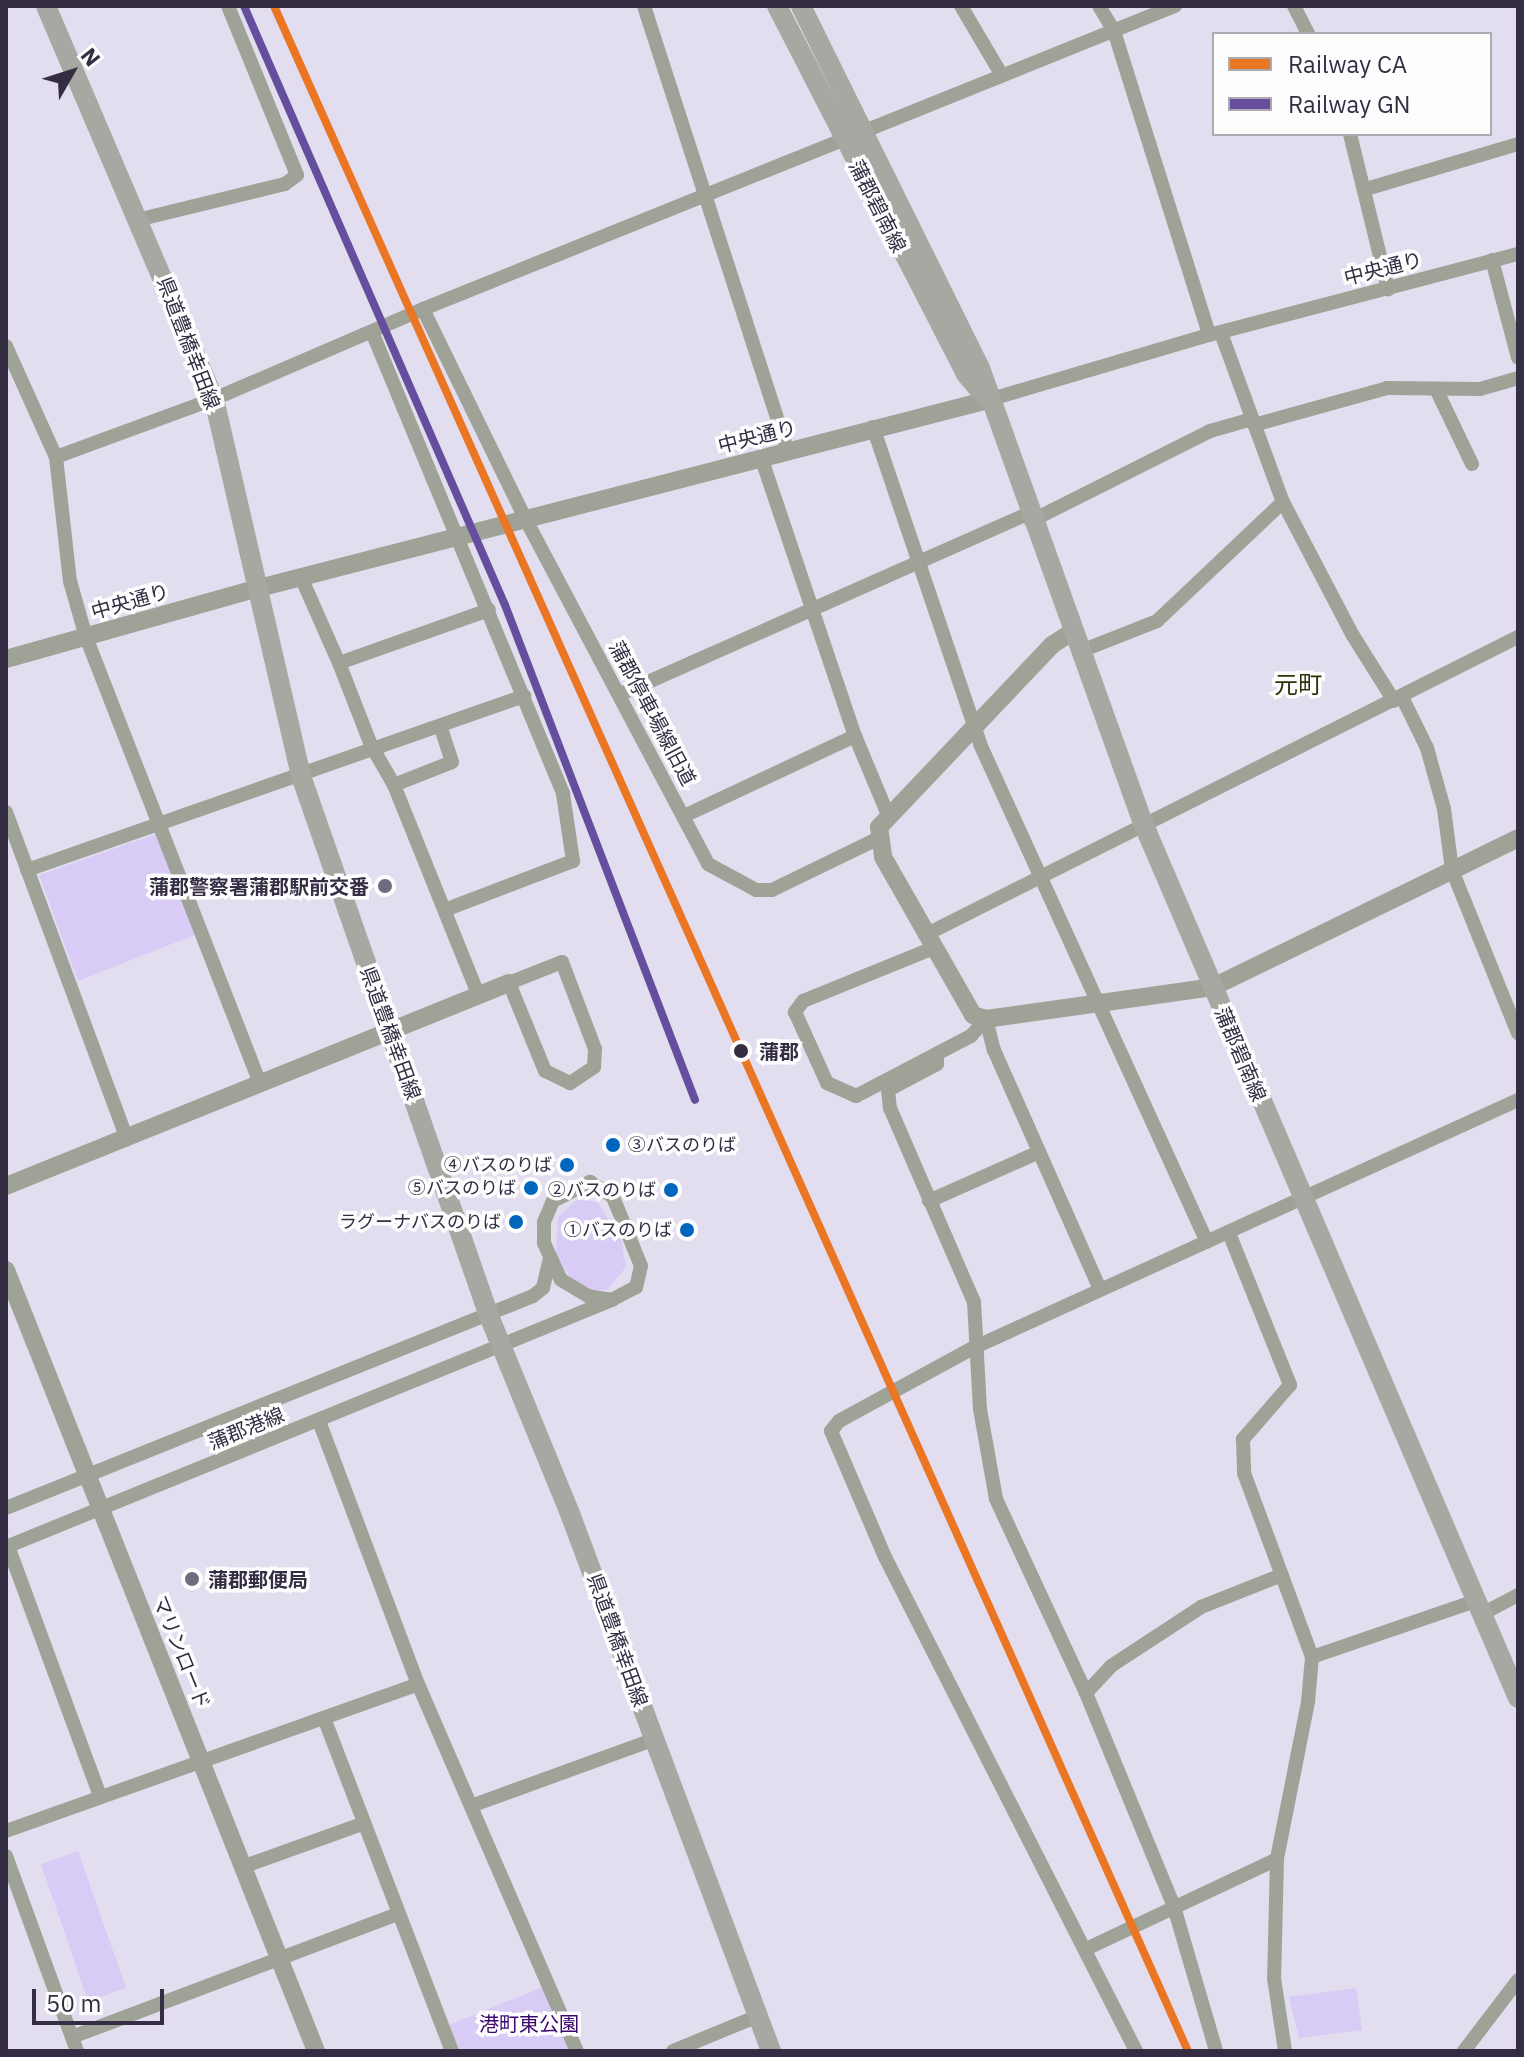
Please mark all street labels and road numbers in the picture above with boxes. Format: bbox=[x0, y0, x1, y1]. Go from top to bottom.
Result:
street label: 蒲郡碧南線 bbox=[845, 156, 911, 256]
street label: 中央通り bbox=[1341, 247, 1425, 289]
street label: 県道豊橋幸田線 bbox=[153, 273, 225, 413]
street label: 中央通り bbox=[715, 415, 799, 457]
street label: 中央通り bbox=[88, 578, 172, 624]
street label: 蒲郡停車場線旧道 bbox=[605, 637, 701, 789]
street label: 県道豊橋幸田線 bbox=[356, 963, 426, 1103]
street label: 蒲郡碧南線 bbox=[1210, 1003, 1272, 1105]
street label: 蒲郡港線 bbox=[204, 1402, 288, 1454]
street label: 県道豊橋幸田線 bbox=[583, 1570, 653, 1710]
street label: マリンロード bbox=[148, 1592, 216, 1712]

